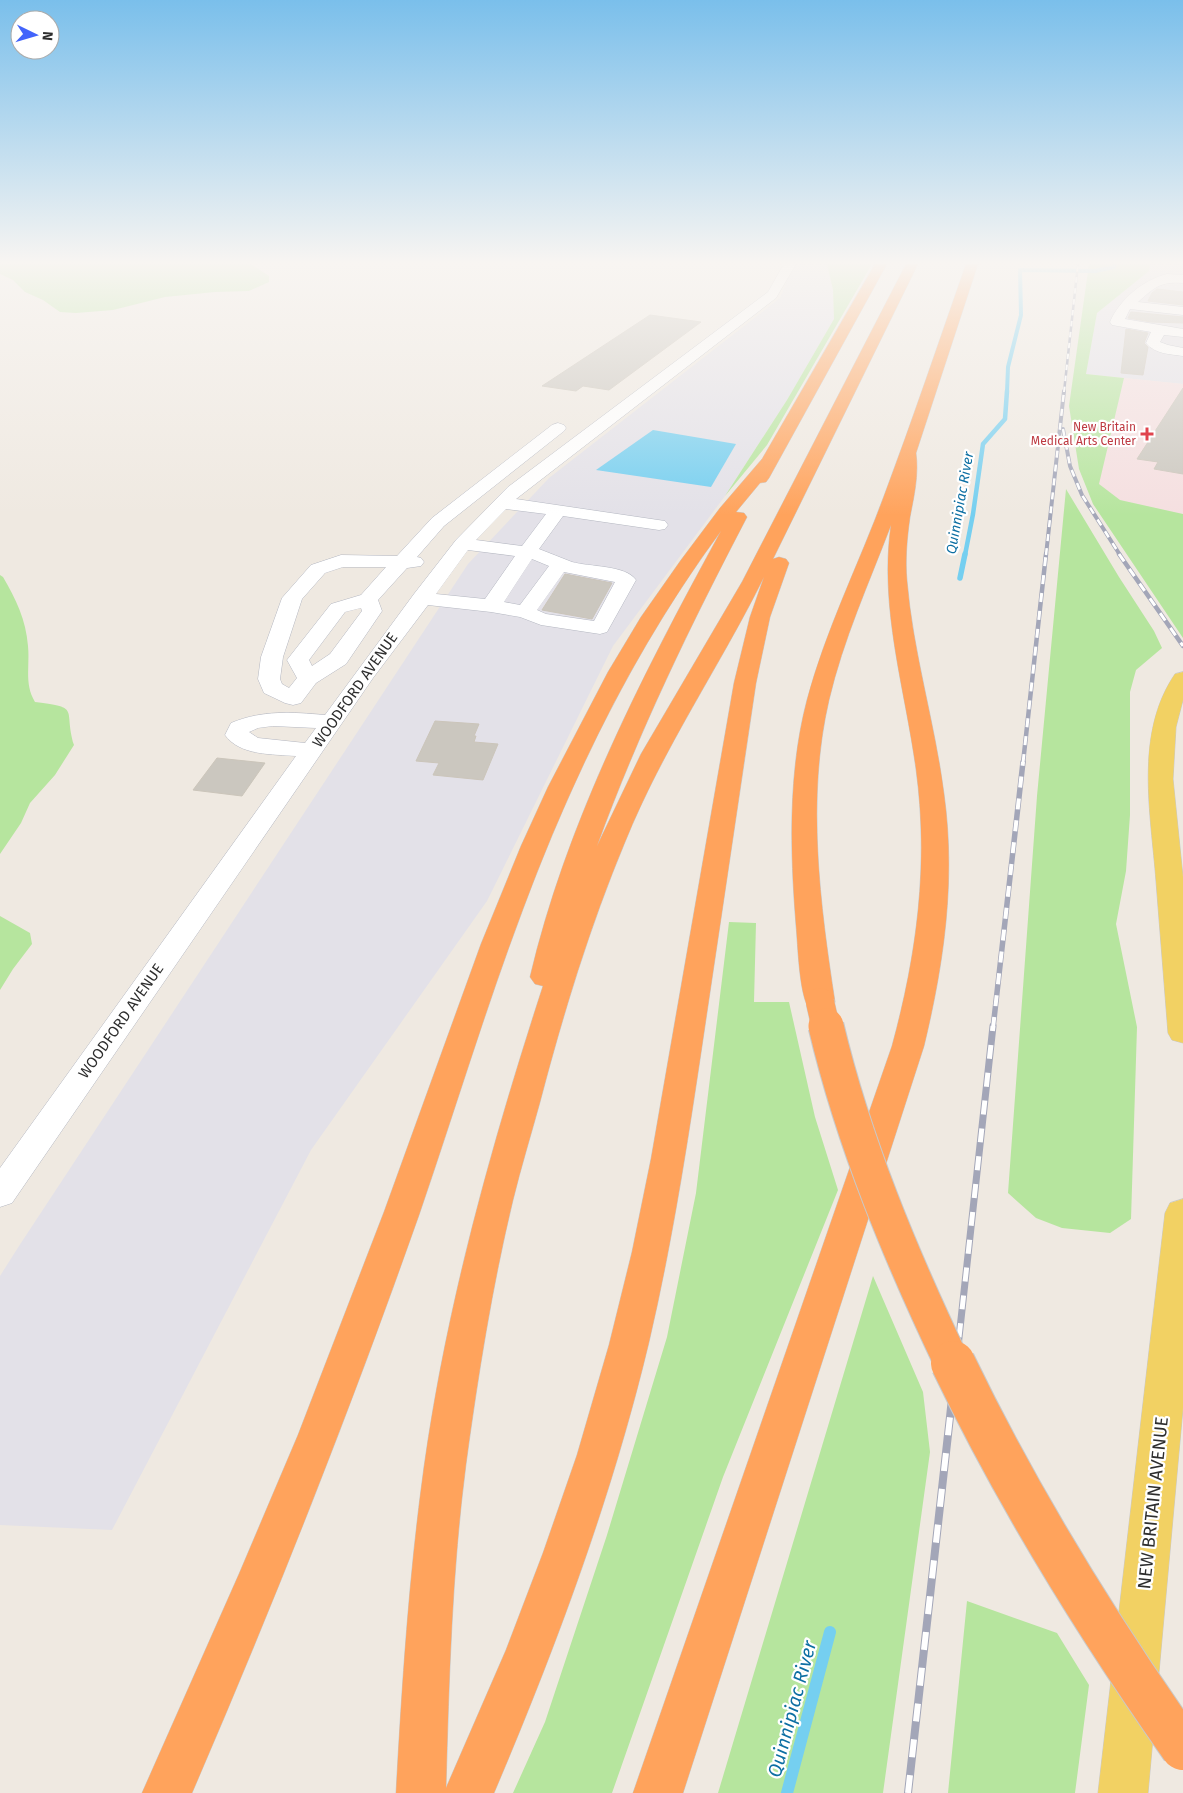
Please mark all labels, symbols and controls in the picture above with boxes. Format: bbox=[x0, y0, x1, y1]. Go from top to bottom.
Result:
north arrow bbox=[10, 10, 60, 60]
text: N bbox=[39, 31, 56, 41]
place label: New Britain Medical Arts Center bbox=[1031, 420, 1136, 448]
marker: New Britain Medical Arts Center bbox=[1140, 427, 1154, 441]
water label: Quinnipiac River bbox=[943, 450, 977, 555]
street label: WOODFORD AVENUE bbox=[309, 629, 401, 751]
street label: WOODFORD AVENUE bbox=[75, 960, 167, 1082]
street label: NEW BRITAIN AVENUE bbox=[1133, 1416, 1173, 1590]
water label: Quinnipiac River bbox=[763, 1637, 821, 1780]

